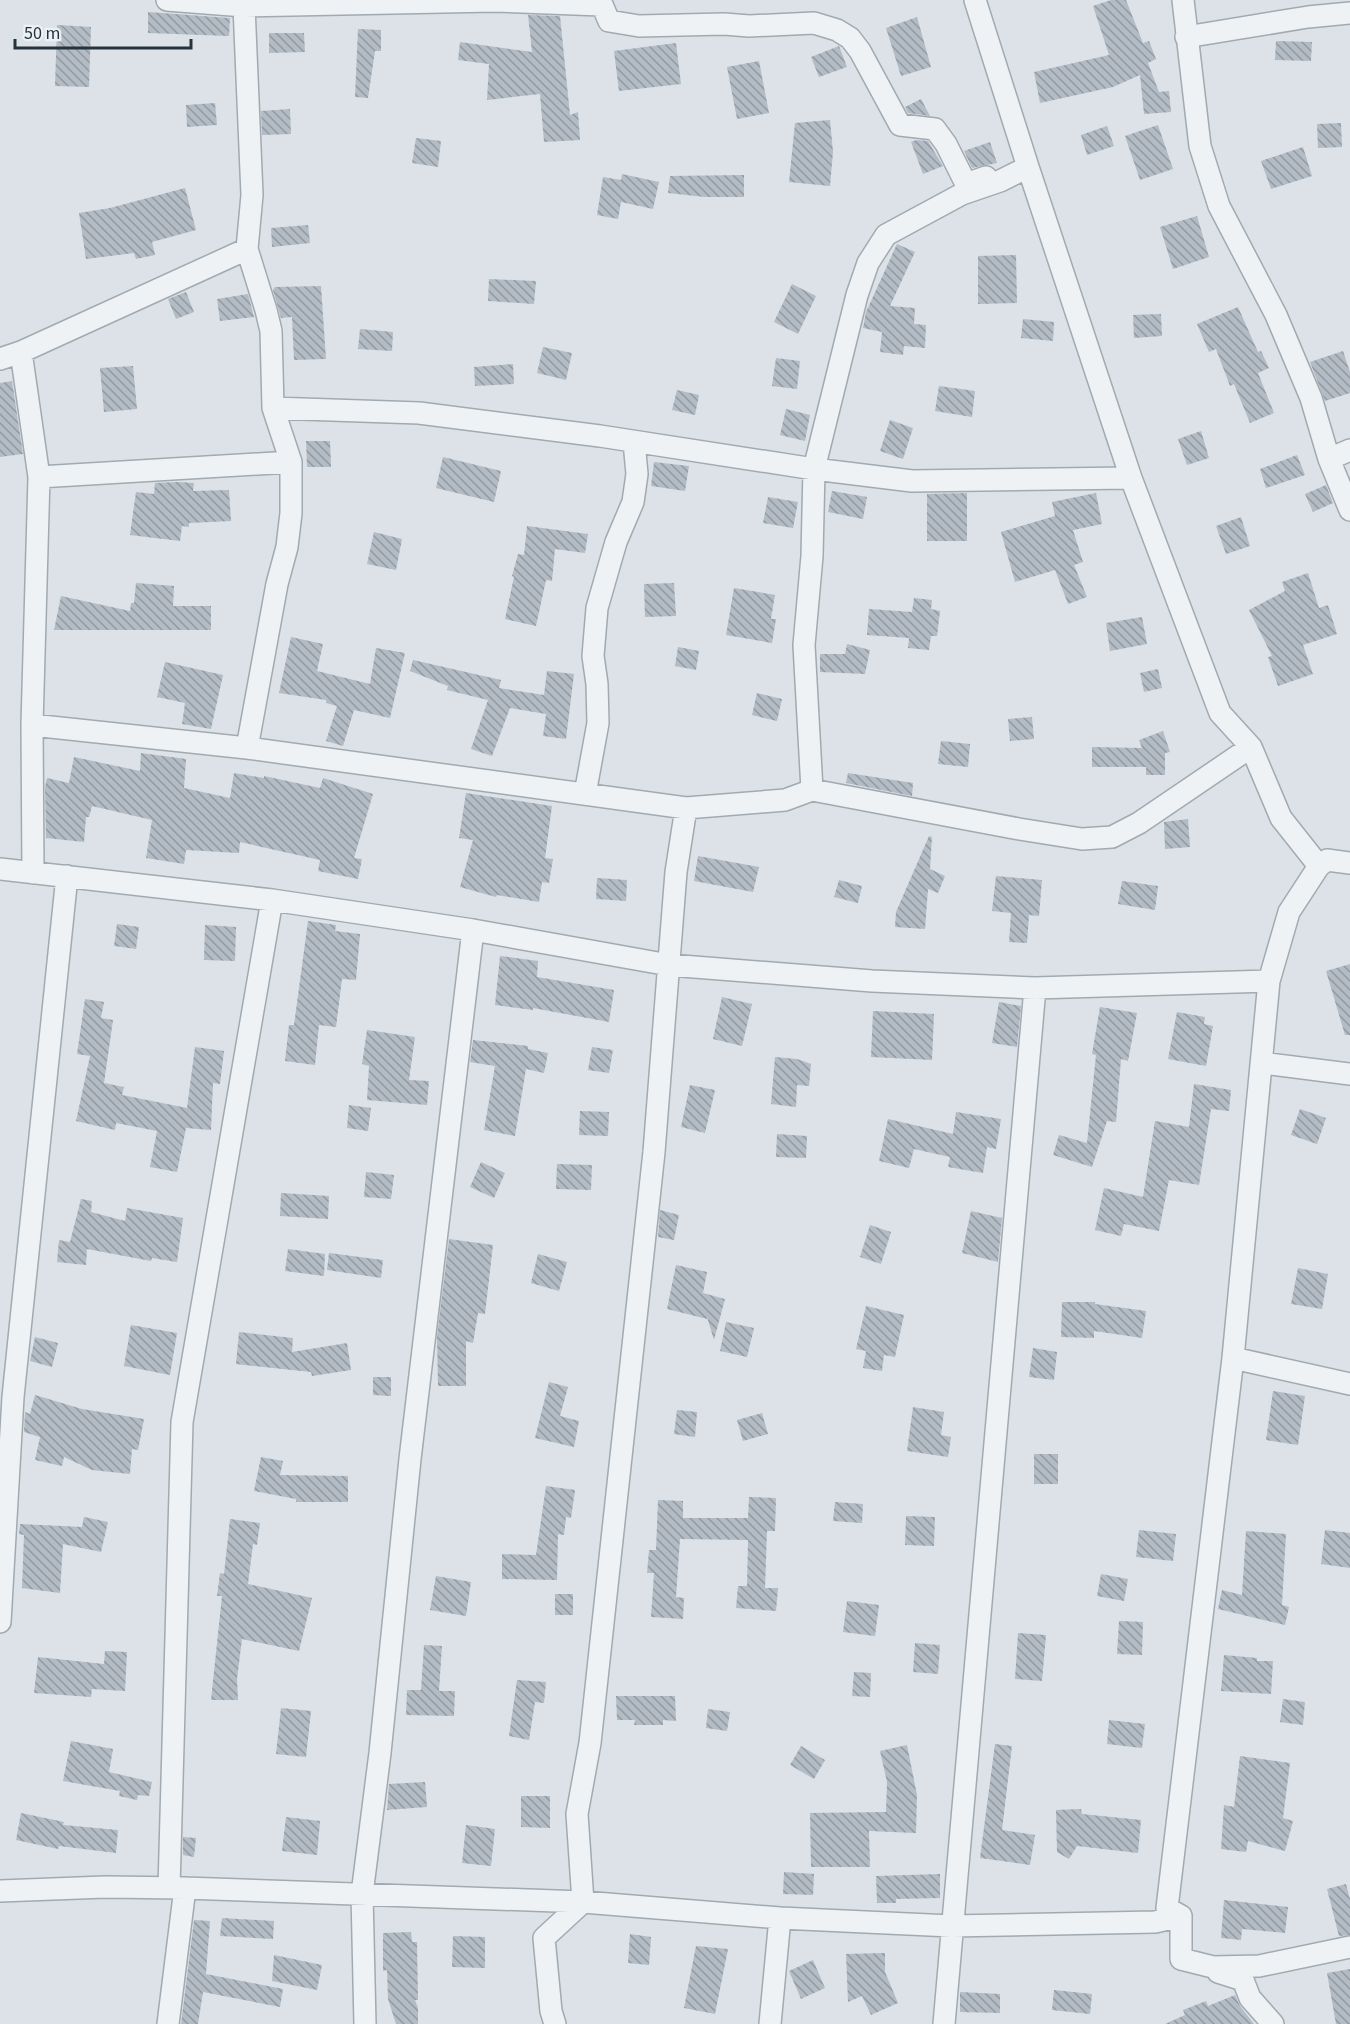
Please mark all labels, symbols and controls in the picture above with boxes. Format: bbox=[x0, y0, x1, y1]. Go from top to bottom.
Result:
scale bar bbox=[15, 12, 190, 50]
text: 50 m bbox=[24, 21, 60, 46]

